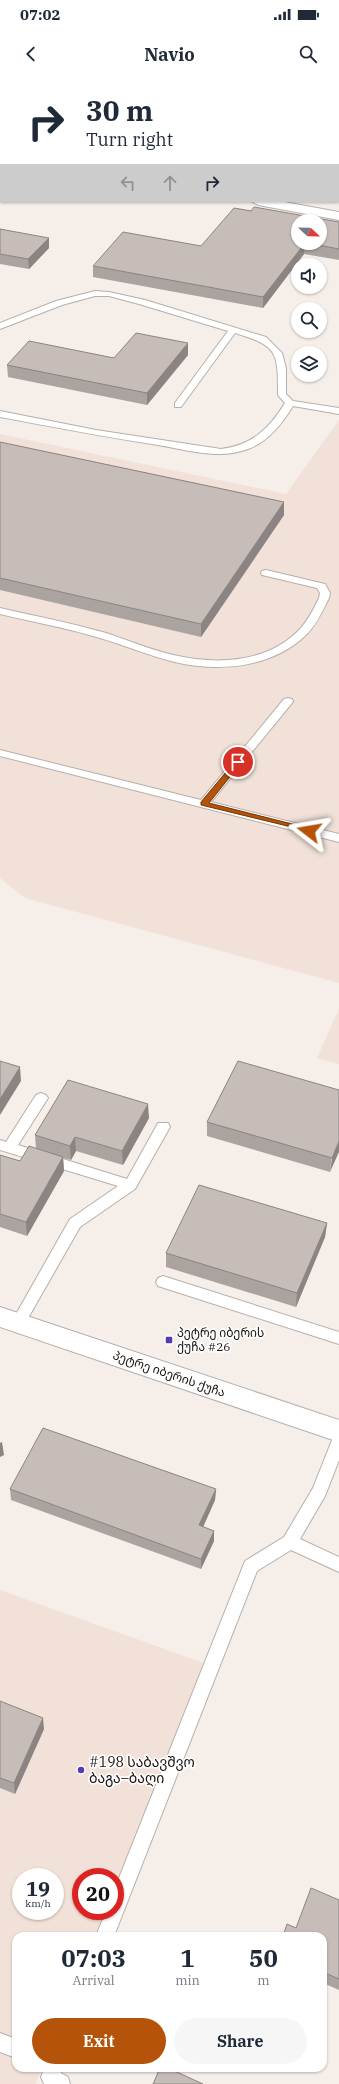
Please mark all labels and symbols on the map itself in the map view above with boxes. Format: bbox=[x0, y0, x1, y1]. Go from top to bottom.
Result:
north arrow bbox=[291, 214, 327, 250]
pin bbox=[221, 745, 255, 779]
position arrow bbox=[288, 810, 330, 852]
place label: პეტრე იბერის ქუჩა #26 bbox=[177, 1325, 264, 1354]
marker: პეტრე იბერის ქუჩა #26 bbox=[164, 1335, 174, 1345]
street label: პეტრე იბერის ქუჩა bbox=[111, 1347, 227, 1400]
place label: #198 საბავშვო ბაგა–ბაღი bbox=[89, 1753, 195, 1787]
marker: #198 საბავშვო ბაგა–ბაღი bbox=[76, 1765, 86, 1775]
speed limit sign: 20 bbox=[72, 1868, 124, 1920]

